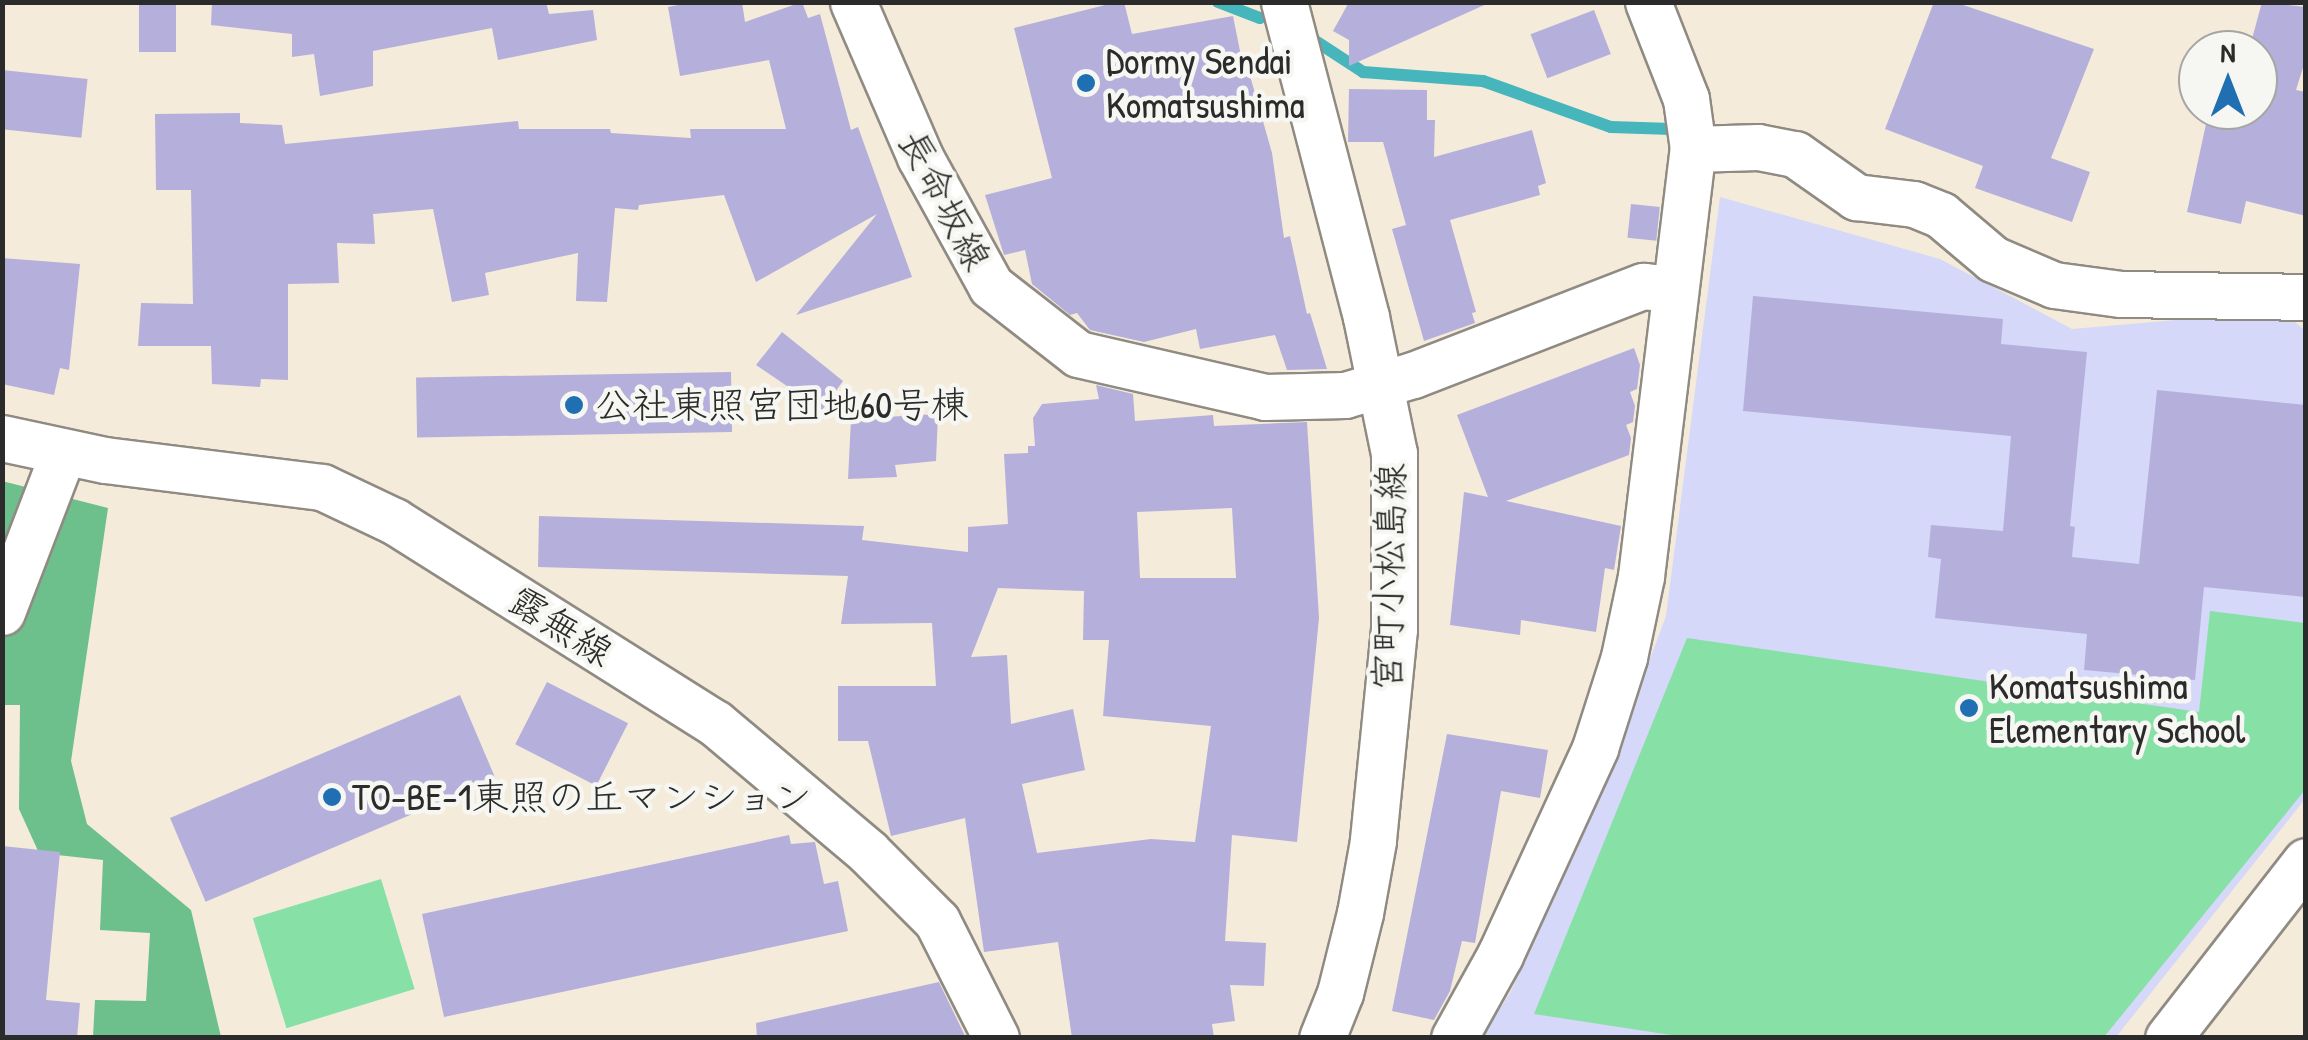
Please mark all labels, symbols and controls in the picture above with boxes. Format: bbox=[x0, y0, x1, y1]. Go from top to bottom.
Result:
north arrow bbox=[2178, 30, 2278, 130]
text: N bbox=[2221, 33, 2235, 71]
place label: Dormy Sendai Komatsushima bbox=[1106, 38, 1305, 127]
marker: Dormy Sendai Komatsushima bbox=[1075, 72, 1097, 94]
street label: 長命坂線 bbox=[889, 122, 1001, 278]
place label: 公社東照宮団地60号棟 bbox=[594, 382, 968, 428]
marker: 公社東照宮団地60号棟 bbox=[563, 394, 585, 416]
street label: 宮町小松島線 bbox=[1364, 463, 1414, 691]
street label: 露無線 bbox=[501, 576, 621, 676]
place label: Komatsushima Elementary School bbox=[1989, 663, 2245, 752]
marker: Komatsushima Elementary School bbox=[1958, 697, 1980, 719]
place label: TO-BE-1東照の丘マンション bbox=[352, 774, 813, 820]
marker: TO-BE-1東照の丘マンション bbox=[321, 786, 343, 808]

